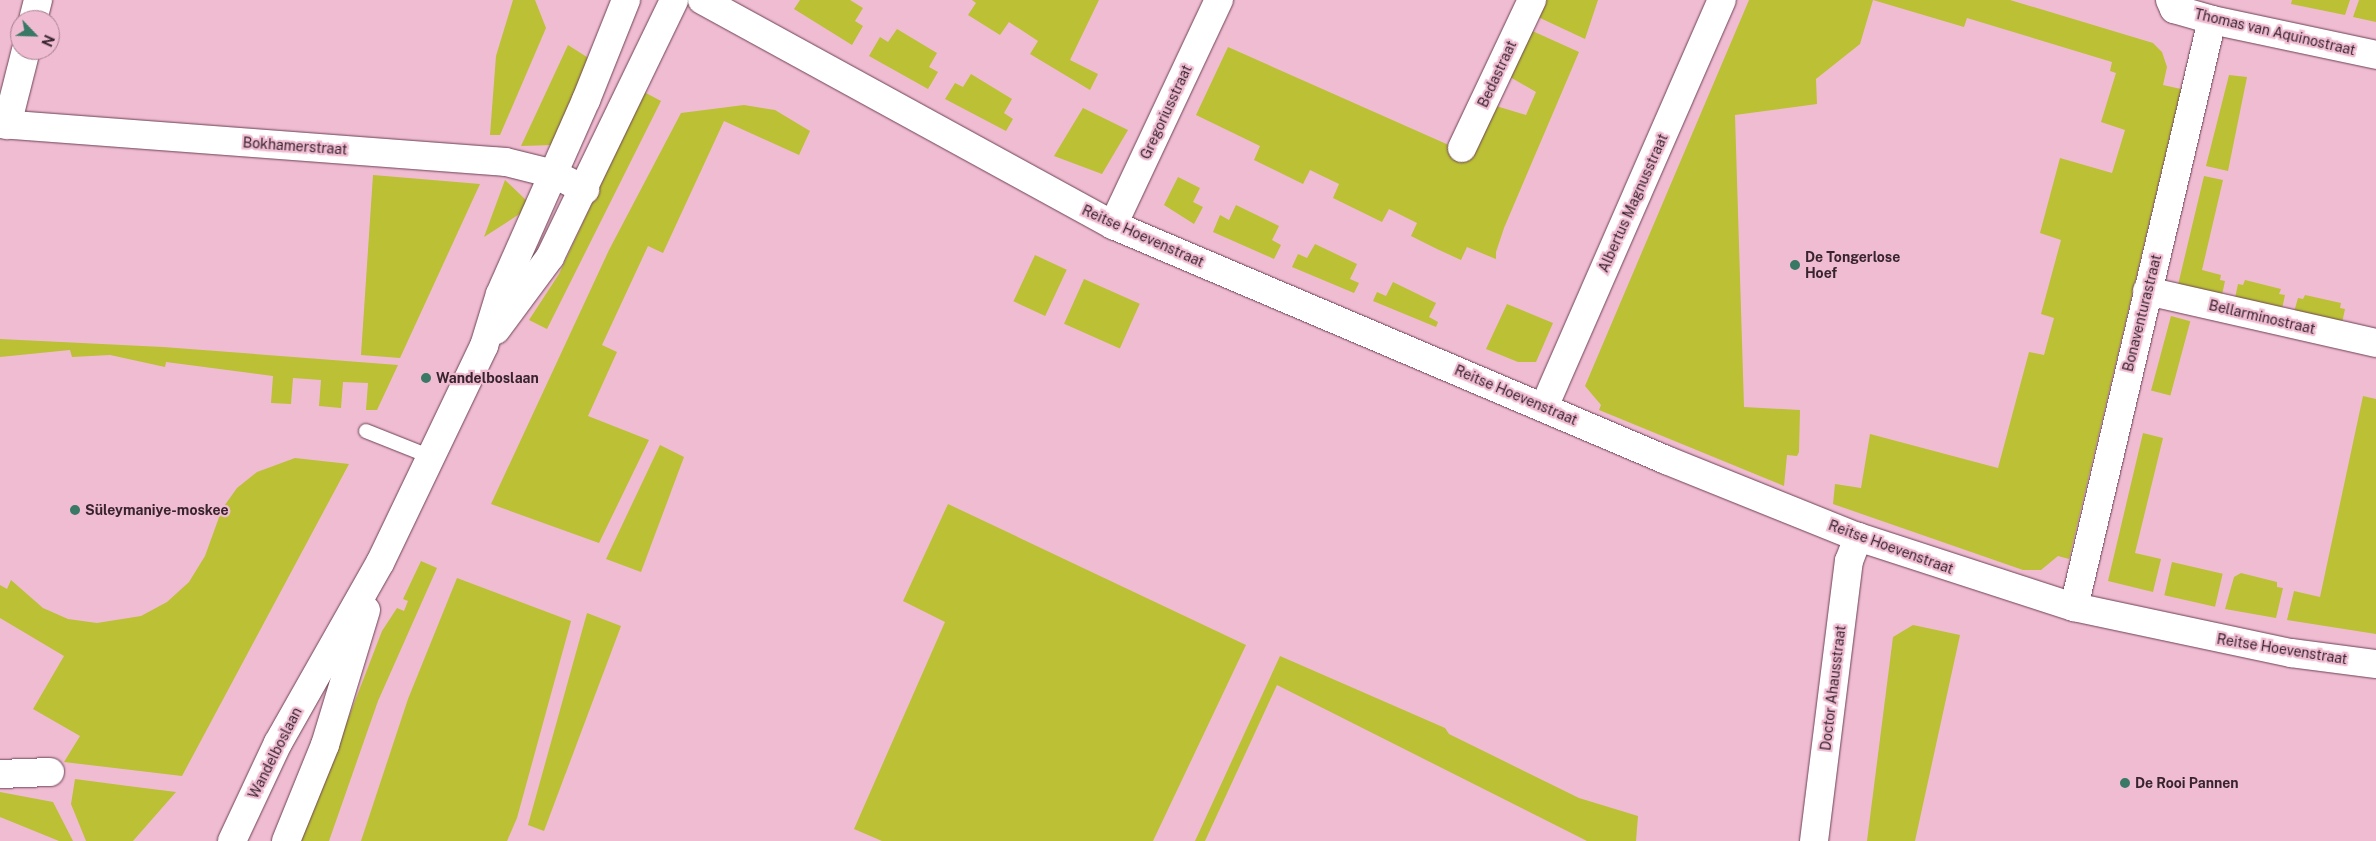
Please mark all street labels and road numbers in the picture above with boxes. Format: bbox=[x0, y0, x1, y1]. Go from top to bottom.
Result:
street label: Thomas van Aquinostraat bbox=[2193, 5, 2357, 59]
street label: Bedastraat bbox=[1474, 38, 1520, 110]
street label: Gregoriusstraat bbox=[1137, 62, 1195, 162]
street label: Albertus Magnusstraat bbox=[1595, 131, 1671, 275]
street label: Bokhamerstraat bbox=[242, 134, 348, 158]
street label: Reitse Hoevenstraat bbox=[1079, 202, 1207, 270]
street label: Bonaventurastraat bbox=[2119, 253, 2165, 373]
street label: Bellarminostraat bbox=[2207, 297, 2317, 337]
street label: Reitse Hoevenstraat bbox=[1452, 362, 1580, 428]
street label: Reitse Hoevenstraat bbox=[1826, 517, 1956, 577]
street label: Doctor Ahausstraat bbox=[1817, 624, 1849, 752]
street label: Reitse Hoevenstraat bbox=[2216, 630, 2348, 668]
street label: Wandelboslaan bbox=[245, 705, 305, 801]

